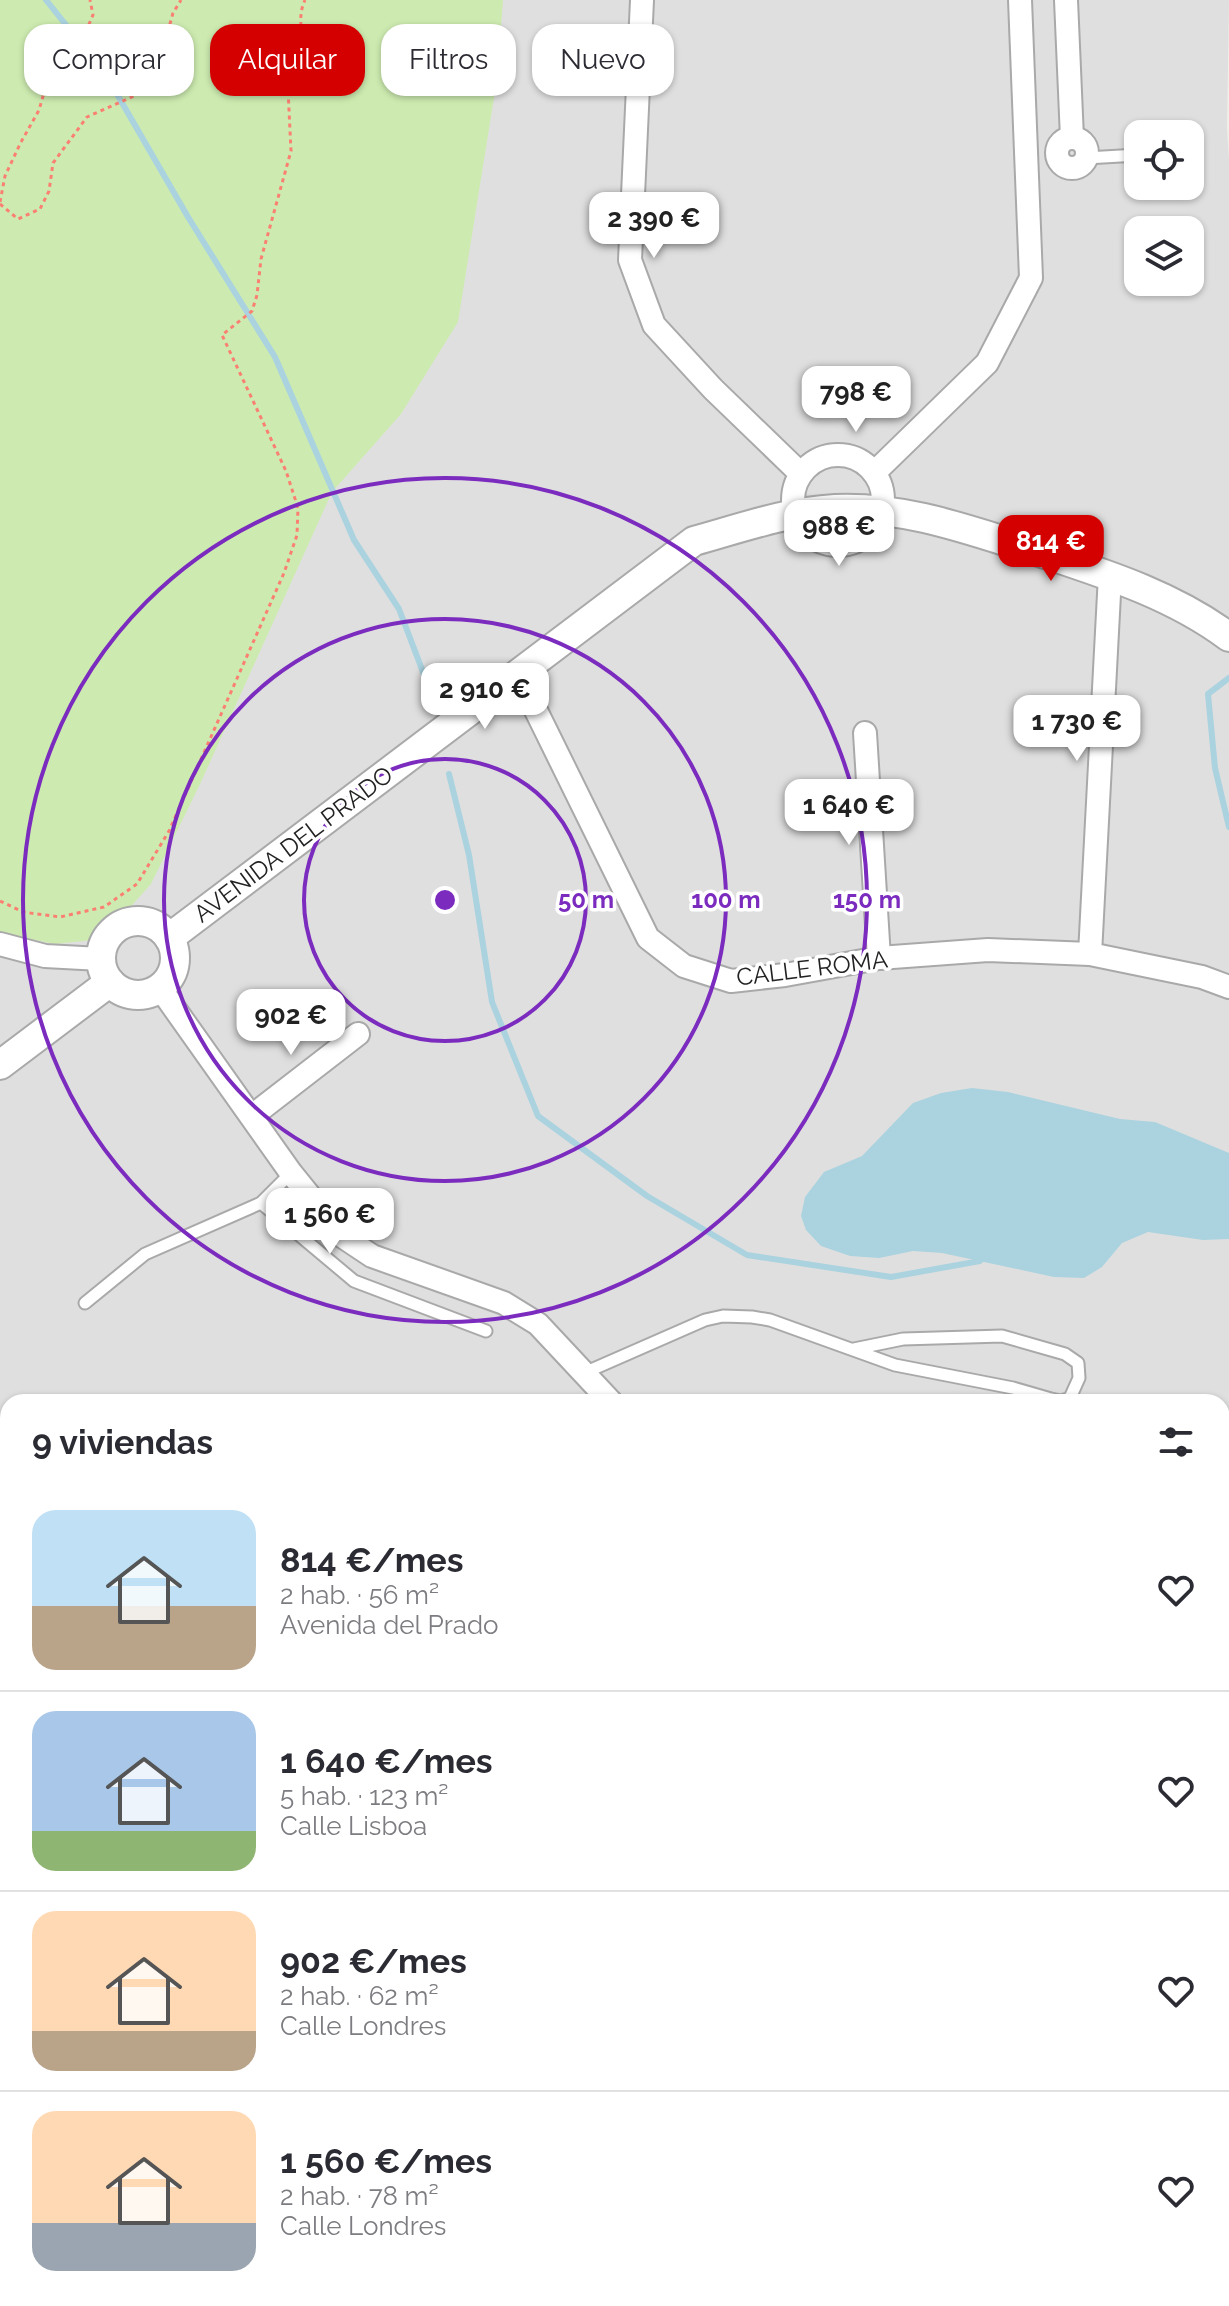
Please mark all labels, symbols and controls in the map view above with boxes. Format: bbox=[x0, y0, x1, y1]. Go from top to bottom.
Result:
chip: Comprar bbox=[24, 24, 194, 96]
chip: Alquilar bbox=[210, 24, 365, 96]
chip: Filtros bbox=[381, 24, 516, 96]
chip: Nuevo bbox=[532, 24, 674, 96]
map controls bbox=[1124, 120, 1204, 296]
button: locate bbox=[1124, 120, 1204, 200]
pin: 2 390 € bbox=[580, 192, 728, 260]
text: 2 390 € bbox=[607, 203, 701, 233]
button: layers bbox=[1124, 216, 1204, 296]
pin: 798 € bbox=[800, 366, 912, 434]
text: 798 € bbox=[820, 377, 892, 407]
pin: 988 € bbox=[783, 500, 895, 568]
text: 988 € bbox=[802, 511, 876, 541]
pin: 814 € bbox=[995, 515, 1107, 583]
text: 814 € bbox=[1016, 526, 1086, 556]
pin: 2 910 € bbox=[411, 663, 559, 731]
text: 2 910 € bbox=[439, 674, 531, 704]
pin: 1 730 € bbox=[1003, 695, 1151, 763]
text: 1 730 € bbox=[1031, 706, 1123, 736]
street label: AVENIDA DEL PRADO bbox=[188, 760, 398, 928]
pin: 1 640 € bbox=[775, 779, 923, 847]
text: 1 640 € bbox=[803, 790, 895, 820]
text: 50 m bbox=[558, 885, 614, 914]
text: 100 m bbox=[691, 885, 761, 914]
text: 150 m bbox=[833, 885, 901, 914]
centre of rings bbox=[431, 886, 459, 914]
street label: CALLE ROMA bbox=[735, 944, 889, 992]
pin: 902 € bbox=[235, 989, 347, 1057]
text: 902 € bbox=[255, 1000, 327, 1030]
pin: 1 560 € bbox=[256, 1188, 404, 1256]
text: 1 560 € bbox=[284, 1199, 376, 1229]
icon: filters bbox=[1154, 1420, 1198, 1464]
text: 9 viviendas bbox=[32, 1422, 213, 1462]
text: 814 €/mes bbox=[280, 1540, 464, 1580]
icon: home bbox=[96, 1542, 192, 1638]
icon: heart bbox=[1154, 1568, 1198, 1612]
text: 2 hab. · 56 m² bbox=[280, 1580, 439, 1610]
text: Avenida del Prado bbox=[280, 1610, 499, 1640]
text: 1 640 €/mes bbox=[280, 1741, 493, 1781]
icon: home bbox=[96, 1743, 192, 1839]
icon: heart bbox=[1154, 1769, 1198, 1813]
text: 5 hab. · 123 m² bbox=[280, 1781, 448, 1811]
text: Calle Lisboa bbox=[280, 1811, 427, 1841]
text: 902 €/mes bbox=[280, 1941, 467, 1981]
icon: home bbox=[96, 1943, 192, 2039]
icon: heart bbox=[1154, 1969, 1198, 2013]
text: 2 hab. · 62 m² bbox=[280, 1981, 438, 2011]
text: Calle Londres bbox=[280, 2011, 446, 2041]
text: 1 560 €/mes bbox=[280, 2141, 492, 2181]
icon: home bbox=[96, 2143, 192, 2239]
icon: heart bbox=[1154, 2169, 1198, 2213]
text: 2 hab. · 78 m² bbox=[280, 2181, 439, 2211]
text: Calle Londres bbox=[280, 2211, 446, 2241]

